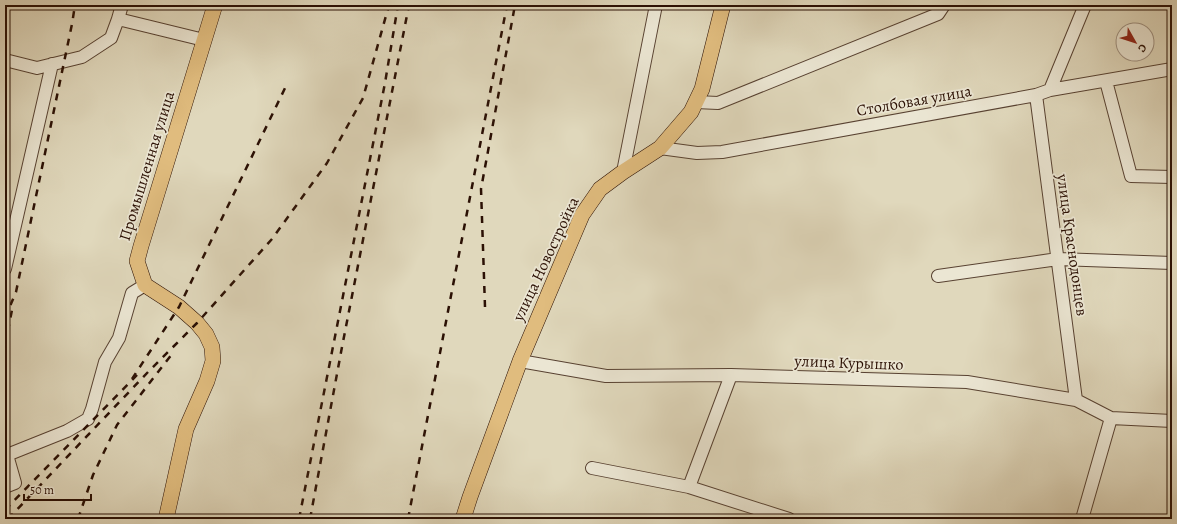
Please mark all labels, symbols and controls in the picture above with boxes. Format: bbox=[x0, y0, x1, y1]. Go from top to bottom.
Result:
north arrow bbox=[1115, 22, 1155, 62]
text: С bbox=[1134, 41, 1150, 56]
street label: Столбовая улица bbox=[855, 80, 974, 122]
street label: Промышленная улица bbox=[114, 88, 180, 244]
street label: улица Краснодонцев bbox=[1051, 172, 1093, 317]
street label: улица Новостройка bbox=[507, 193, 585, 326]
street label: улица Курышко bbox=[793, 350, 904, 376]
scale bar bbox=[24, 476, 91, 502]
text: 50 m bbox=[30, 482, 54, 498]

